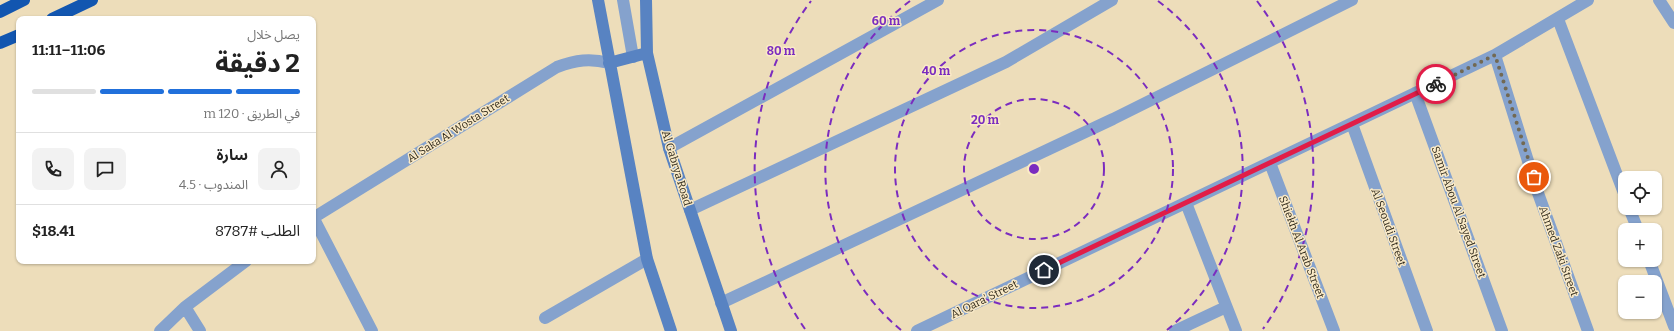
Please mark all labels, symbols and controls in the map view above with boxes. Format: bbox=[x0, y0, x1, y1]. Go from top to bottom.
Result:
text: 60 m bbox=[872, 14, 901, 28]
text: يصل خلال bbox=[247, 27, 300, 42]
text: 11:06–11:11 bbox=[32, 41, 105, 59]
text: 80 m bbox=[767, 44, 796, 58]
text: 2 دقيقة bbox=[215, 48, 300, 79]
text: 40 m bbox=[922, 64, 951, 78]
courier bbox=[1416, 64, 1456, 104]
icon: bike bbox=[1425, 73, 1447, 95]
street label: Al Saka Al Wosta Street bbox=[405, 92, 512, 165]
text: في الطريق · 120 m bbox=[204, 106, 300, 121]
text: 20 m bbox=[971, 113, 1000, 127]
street label: Al Gabrya Road bbox=[659, 129, 694, 208]
street label: Samir Abou Al Sayed Street bbox=[1429, 145, 1488, 280]
text: سارة bbox=[216, 146, 248, 164]
button: phone bbox=[32, 148, 74, 190]
button: chat bbox=[84, 148, 126, 190]
button: person bbox=[258, 148, 300, 190]
pin bbox=[1517, 160, 1551, 194]
centre of rings bbox=[1027, 162, 1041, 176]
icon: bag bbox=[1523, 166, 1545, 188]
map controls bbox=[1618, 171, 1662, 319]
button: locate bbox=[1618, 171, 1662, 215]
text: المندوب · 4.5 bbox=[179, 177, 248, 192]
street label: Al Seoudi Street bbox=[1368, 187, 1409, 268]
street label: Shiekh Al Arab Street bbox=[1276, 194, 1327, 300]
street label: Ahmed Zaki Street bbox=[1536, 204, 1581, 298]
text: $18.41 bbox=[32, 222, 75, 240]
text: الطلب #8787 bbox=[215, 222, 300, 240]
button: + bbox=[1618, 223, 1662, 267]
pin bbox=[1027, 253, 1061, 287]
icon: home bbox=[1033, 259, 1055, 281]
button: − bbox=[1618, 275, 1662, 319]
street label: Al Qara' Street bbox=[949, 278, 1020, 321]

